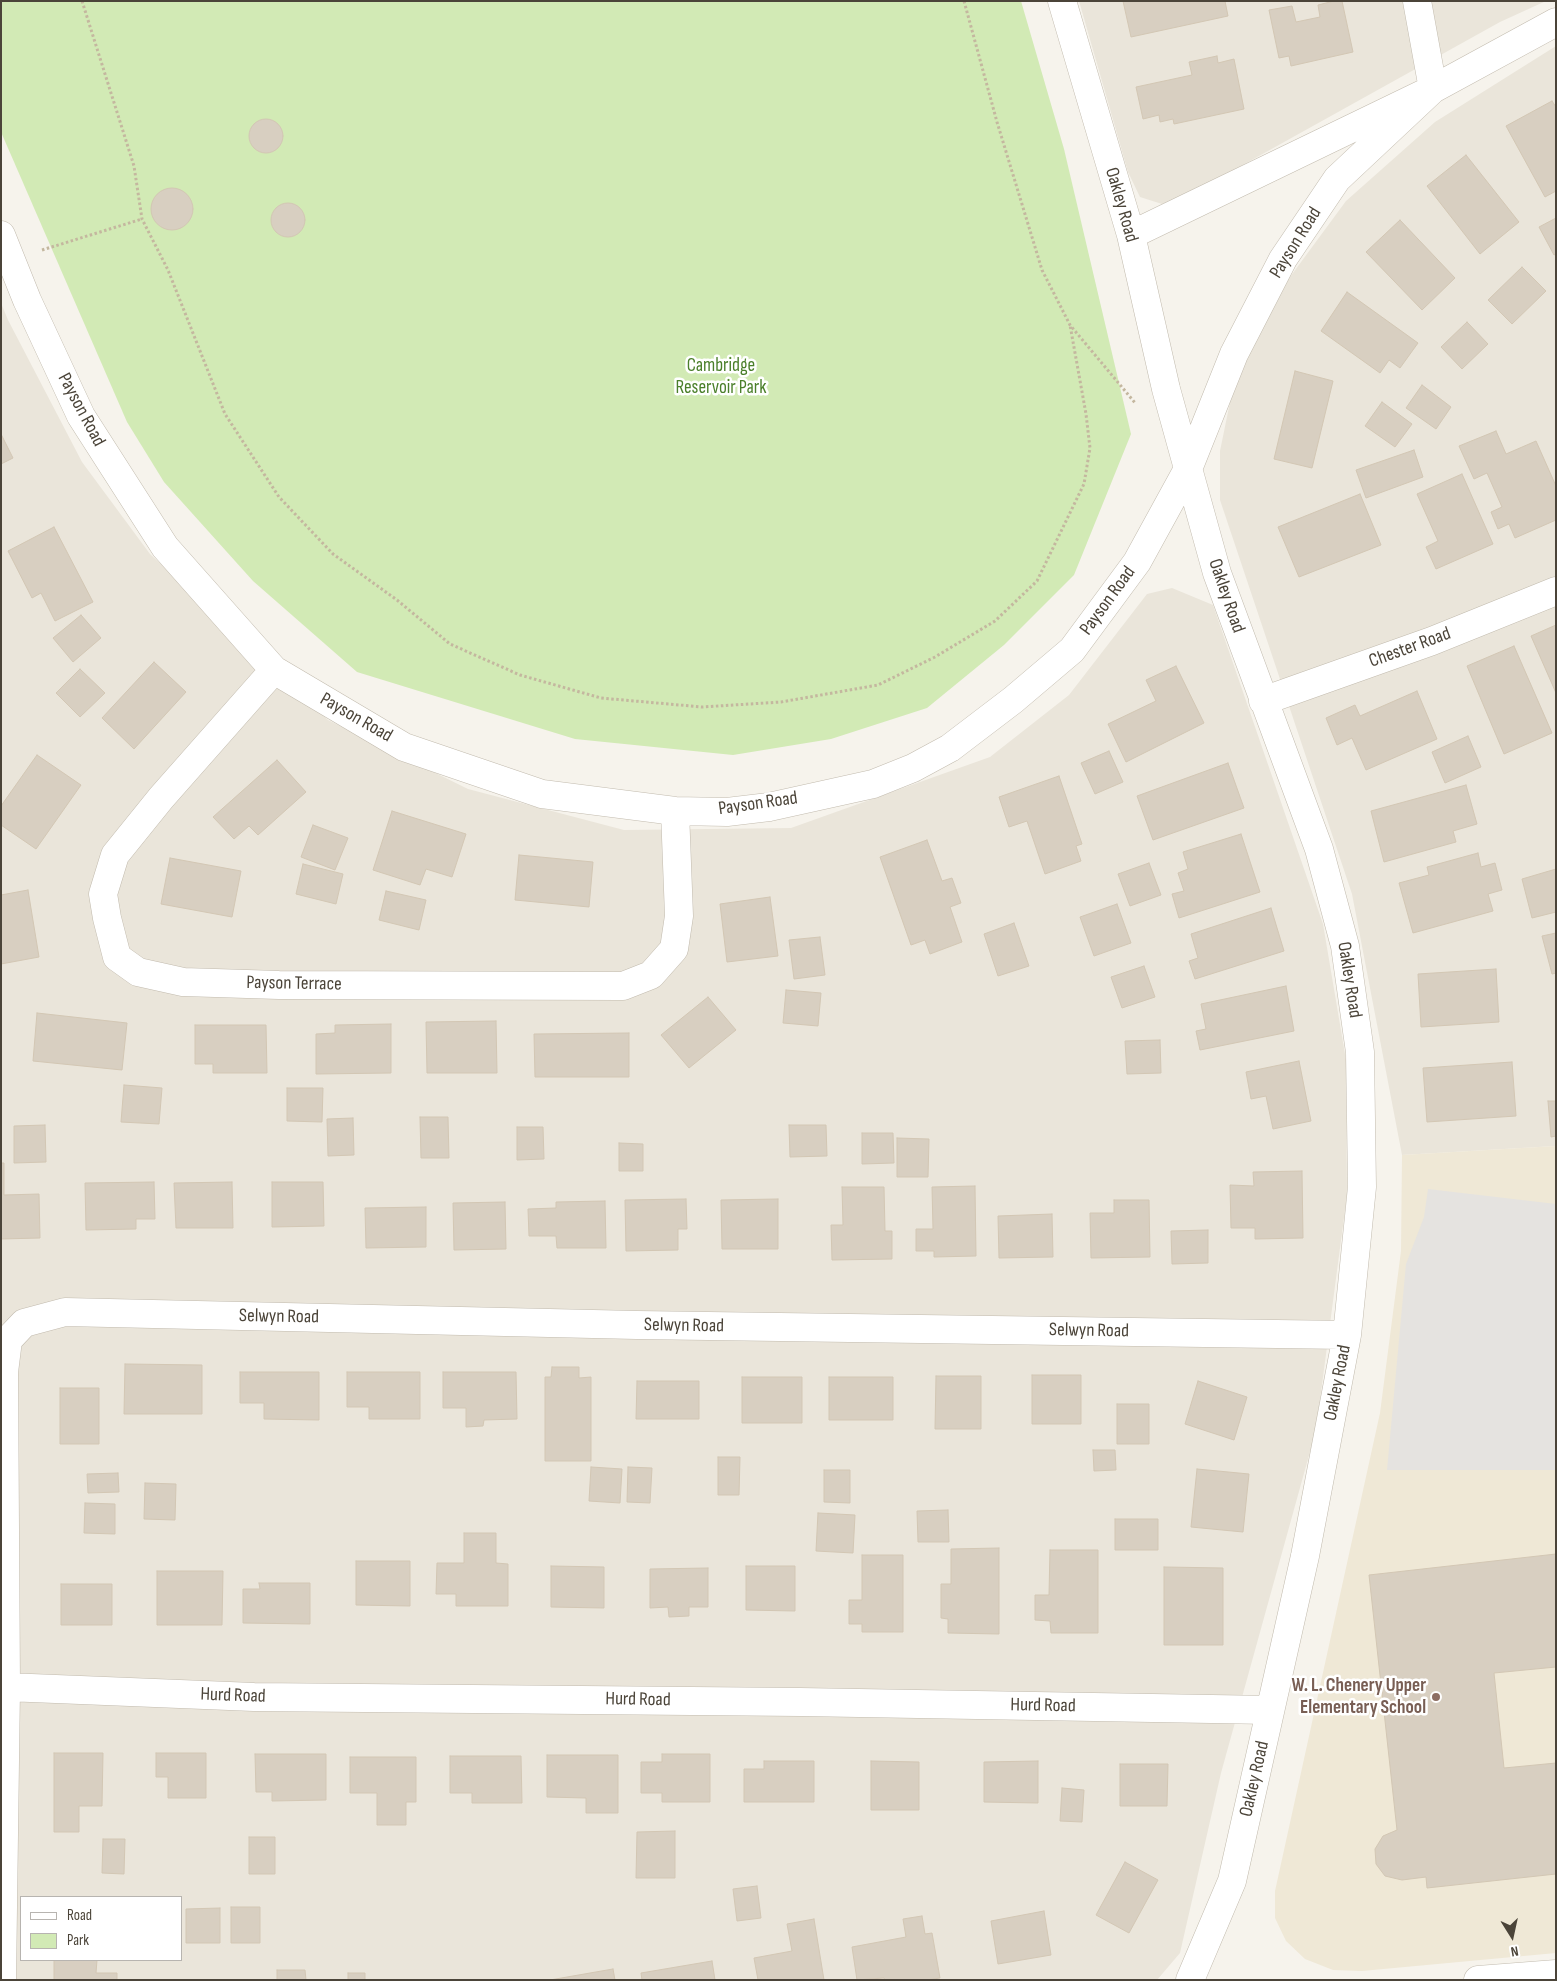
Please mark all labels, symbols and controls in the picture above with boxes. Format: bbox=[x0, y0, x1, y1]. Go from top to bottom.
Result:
street label: Oakley Road bbox=[1099, 165, 1143, 245]
street label: Payson Road bbox=[1265, 203, 1327, 283]
park label: Cambridge Reservoir Park bbox=[675, 355, 767, 399]
street label: Payson Road bbox=[52, 369, 110, 451]
street label: Oakley Road bbox=[1203, 556, 1249, 636]
street label: Payson Road bbox=[1075, 562, 1141, 640]
street label: Chester Road bbox=[1366, 623, 1454, 673]
street label: Payson Road bbox=[316, 688, 396, 748]
street label: Payson Road bbox=[717, 787, 799, 821]
street label: Oakley Road bbox=[1332, 940, 1366, 1020]
street label: Payson Terrace bbox=[246, 972, 342, 996]
street label: Selwyn Road bbox=[239, 1305, 319, 1329]
street label: Selwyn Road bbox=[644, 1314, 724, 1338]
street label: Selwyn Road bbox=[1049, 1319, 1129, 1343]
street label: Oakley Road bbox=[1319, 1343, 1357, 1423]
place label: W. L. Chenery Upper Elementary School bbox=[1292, 1675, 1426, 1719]
street label: Hurd Road bbox=[200, 1683, 266, 1709]
street label: Hurd Road bbox=[605, 1688, 671, 1712]
marker: W. L. Chenery Upper Elementary School bbox=[1430, 1691, 1442, 1703]
street label: Hurd Road bbox=[1010, 1694, 1076, 1718]
street label: Oakley Road bbox=[1235, 1739, 1275, 1819]
legend bbox=[20, 1896, 182, 1961]
text: Road bbox=[67, 1906, 92, 1925]
north arrow bbox=[1487, 1911, 1537, 1961]
text: Park bbox=[67, 1931, 89, 1950]
text: N bbox=[1510, 1942, 1520, 1960]

